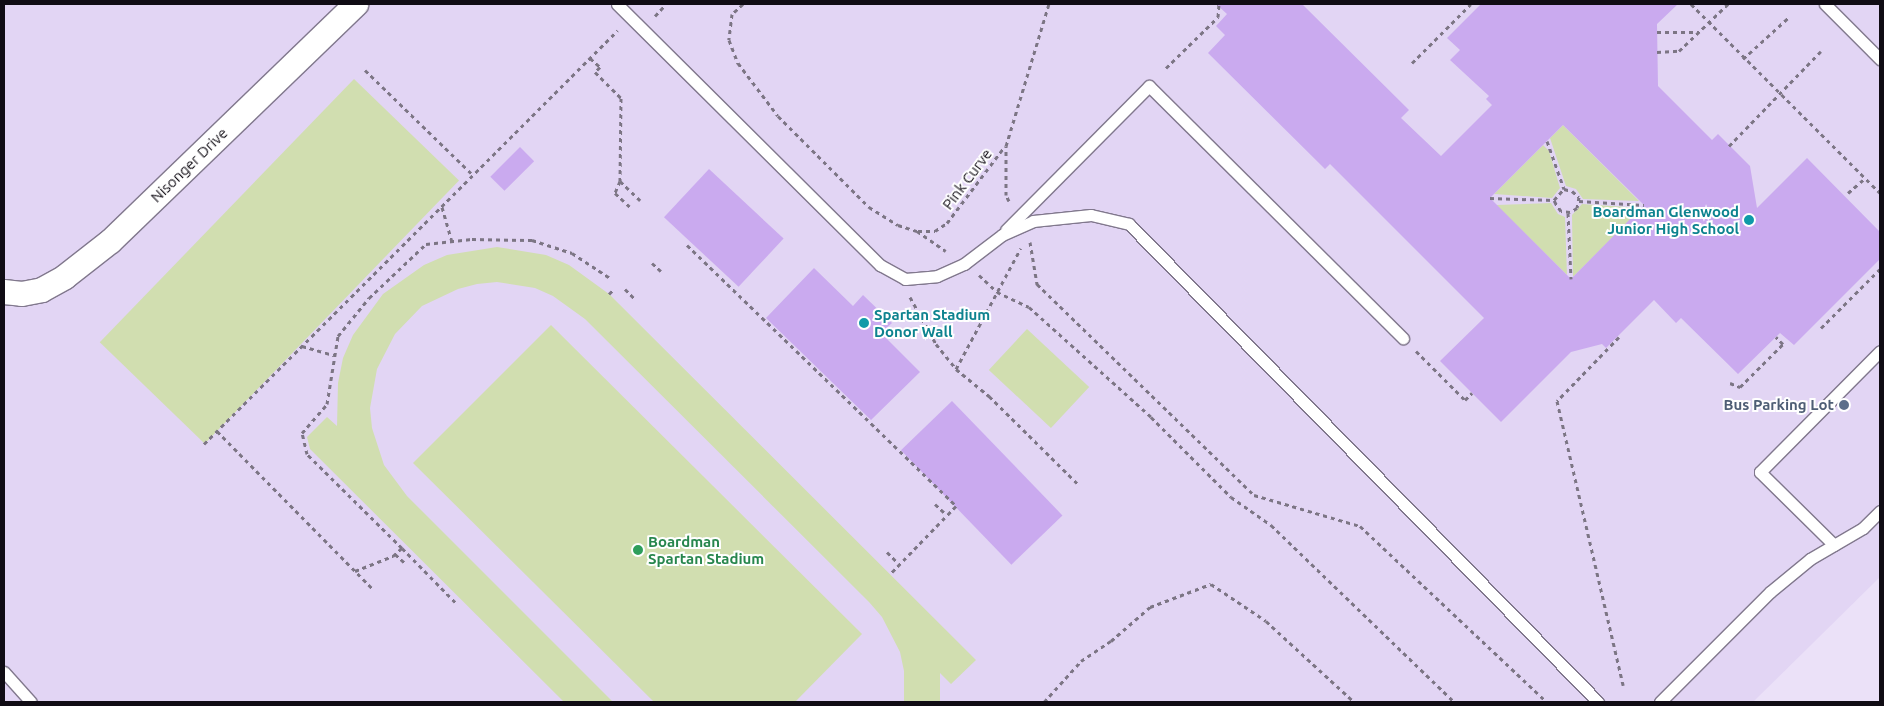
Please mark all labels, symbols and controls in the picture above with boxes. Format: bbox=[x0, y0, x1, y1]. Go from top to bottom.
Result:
street label: Nisonger Drive bbox=[147, 124, 231, 206]
street label: Pink Curve bbox=[938, 145, 996, 213]
place label: Boardman Glenwood Junior High School bbox=[1593, 202, 1739, 237]
marker: Boardman Glenwood Junior High School bbox=[1743, 214, 1755, 226]
place label: Spartan Stadium Donor Wall bbox=[874, 305, 990, 340]
marker: Spartan Stadium Donor Wall bbox=[858, 317, 870, 329]
place label: Bus Parking Lot bbox=[1724, 396, 1834, 414]
marker: Bus Parking Lot bbox=[1838, 399, 1850, 411]
place label: Boardman Spartan Stadium bbox=[648, 532, 764, 567]
marker: Boardman Spartan Stadium bbox=[632, 544, 644, 556]

